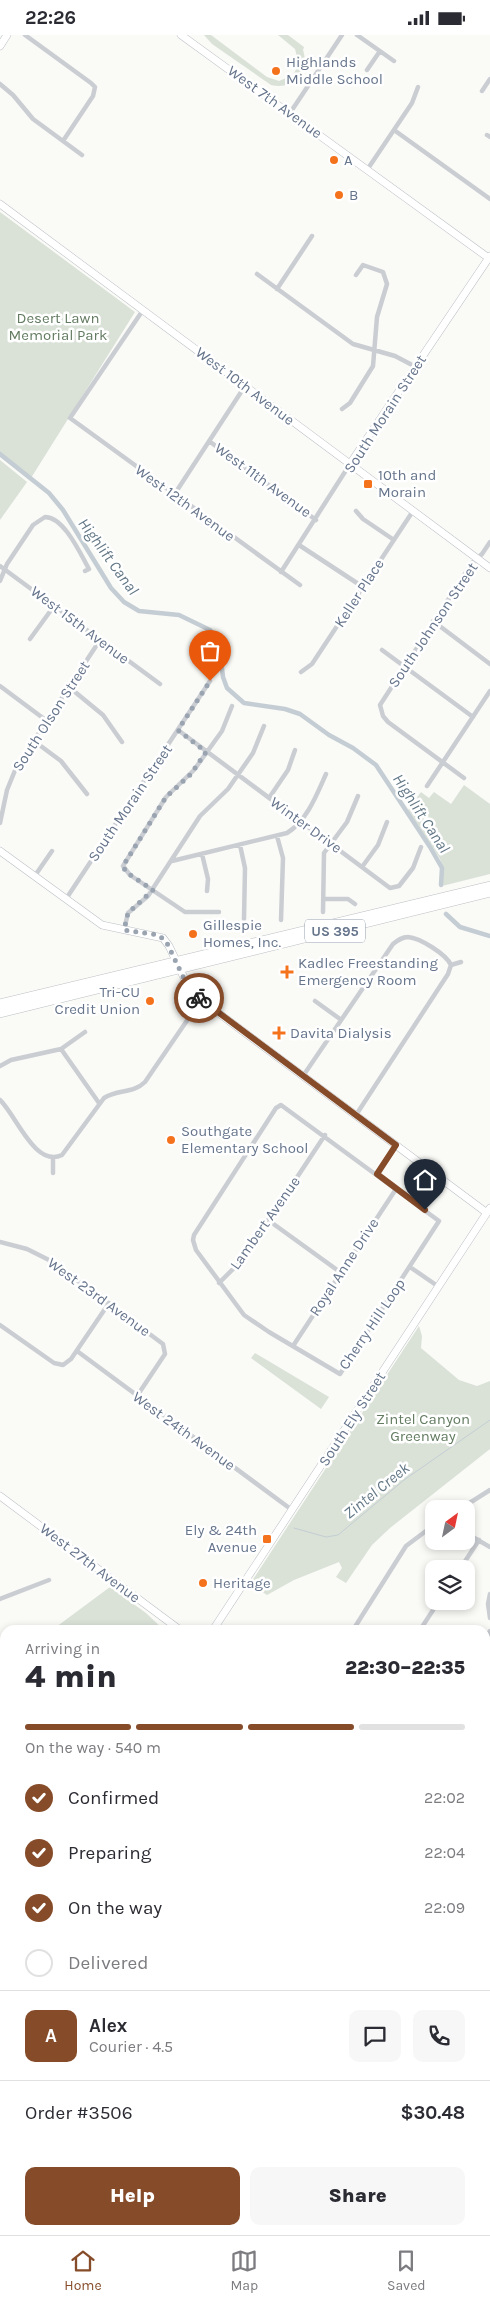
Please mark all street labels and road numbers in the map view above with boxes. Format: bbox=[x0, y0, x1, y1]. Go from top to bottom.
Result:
street label: West 7th Avenue bbox=[224, 62, 326, 142]
street label: West 10th Avenue bbox=[192, 343, 298, 429]
street label: South Morain Street bbox=[340, 351, 430, 477]
street label: West 11th Avenue bbox=[211, 439, 315, 521]
street label: West 12th Avenue bbox=[132, 461, 238, 545]
street label: Keller Place bbox=[330, 555, 388, 631]
street label: South Johnson Street bbox=[384, 559, 482, 691]
street label: West 15th Avenue bbox=[27, 582, 133, 668]
street label: South Olson Street bbox=[8, 657, 94, 775]
street label: South Morain Street bbox=[84, 741, 176, 865]
street label: Winter Drive bbox=[267, 793, 345, 857]
road number: US 395 bbox=[305, 919, 365, 943]
street label: Lambert Avenue bbox=[226, 1173, 304, 1273]
street label: Royal Anne Drive bbox=[306, 1215, 382, 1319]
street label: West 23rd Avenue bbox=[44, 1254, 154, 1340]
street label: Cherry Hill Loop bbox=[335, 1275, 409, 1373]
street label: South Ely Street bbox=[315, 1368, 389, 1470]
street label: West 24th Avenue bbox=[129, 1388, 239, 1474]
street label: West 27th Avenue bbox=[36, 1519, 144, 1607]

